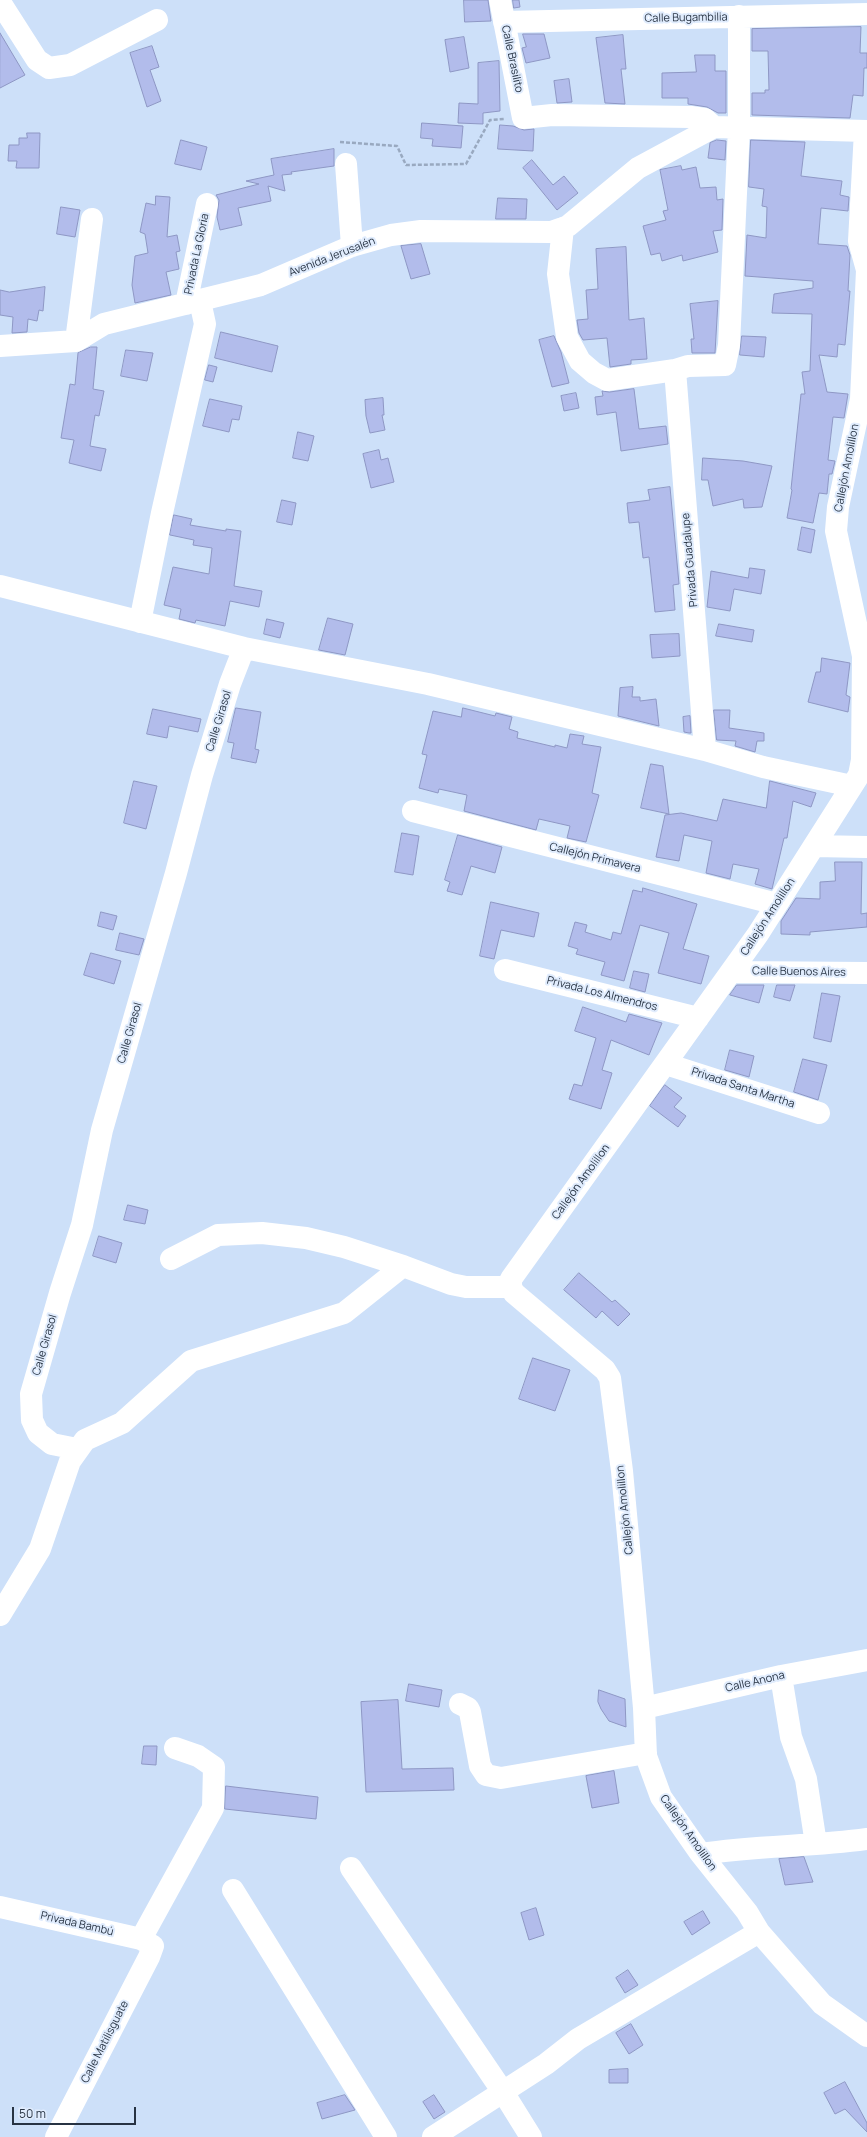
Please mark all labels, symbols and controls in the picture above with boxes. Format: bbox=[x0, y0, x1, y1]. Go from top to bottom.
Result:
street label: Calle Bugambilia bbox=[644, 11, 728, 25]
street label: Calle Brasilito bbox=[498, 24, 526, 94]
street label: Privada La Gloria bbox=[182, 212, 212, 296]
street label: Avenida Jerusalén bbox=[287, 234, 377, 280]
street label: Callejón Amolillon bbox=[832, 423, 862, 513]
street label: Privada Guadalupe bbox=[679, 512, 701, 608]
street label: Calle Girasol bbox=[204, 689, 234, 753]
street label: Callejón Primavera bbox=[548, 840, 642, 876]
street label: Callejón Amolillon bbox=[738, 876, 798, 958]
street label: Calle Buenos Aires bbox=[752, 965, 846, 979]
street label: Privada Los Almendros bbox=[545, 974, 659, 1014]
street label: Calle Girasol bbox=[115, 1001, 145, 1065]
street label: Privada Santa Martha bbox=[690, 1065, 796, 1111]
street label: Callejón Amolillon bbox=[549, 1142, 613, 1222]
street label: Calle Girasol bbox=[30, 1313, 60, 1377]
street label: Callejón Amolillon bbox=[614, 1465, 636, 1555]
street label: Calle Anona bbox=[724, 1669, 786, 1695]
street label: Callejón Amolillon bbox=[657, 1793, 719, 1873]
street label: Privada Bambú bbox=[39, 1909, 115, 1939]
street label: Calle Matilisguate bbox=[79, 1999, 131, 2085]
scale bar bbox=[14, 2099, 138, 2125]
text: 50 m bbox=[19, 2105, 46, 2122]

